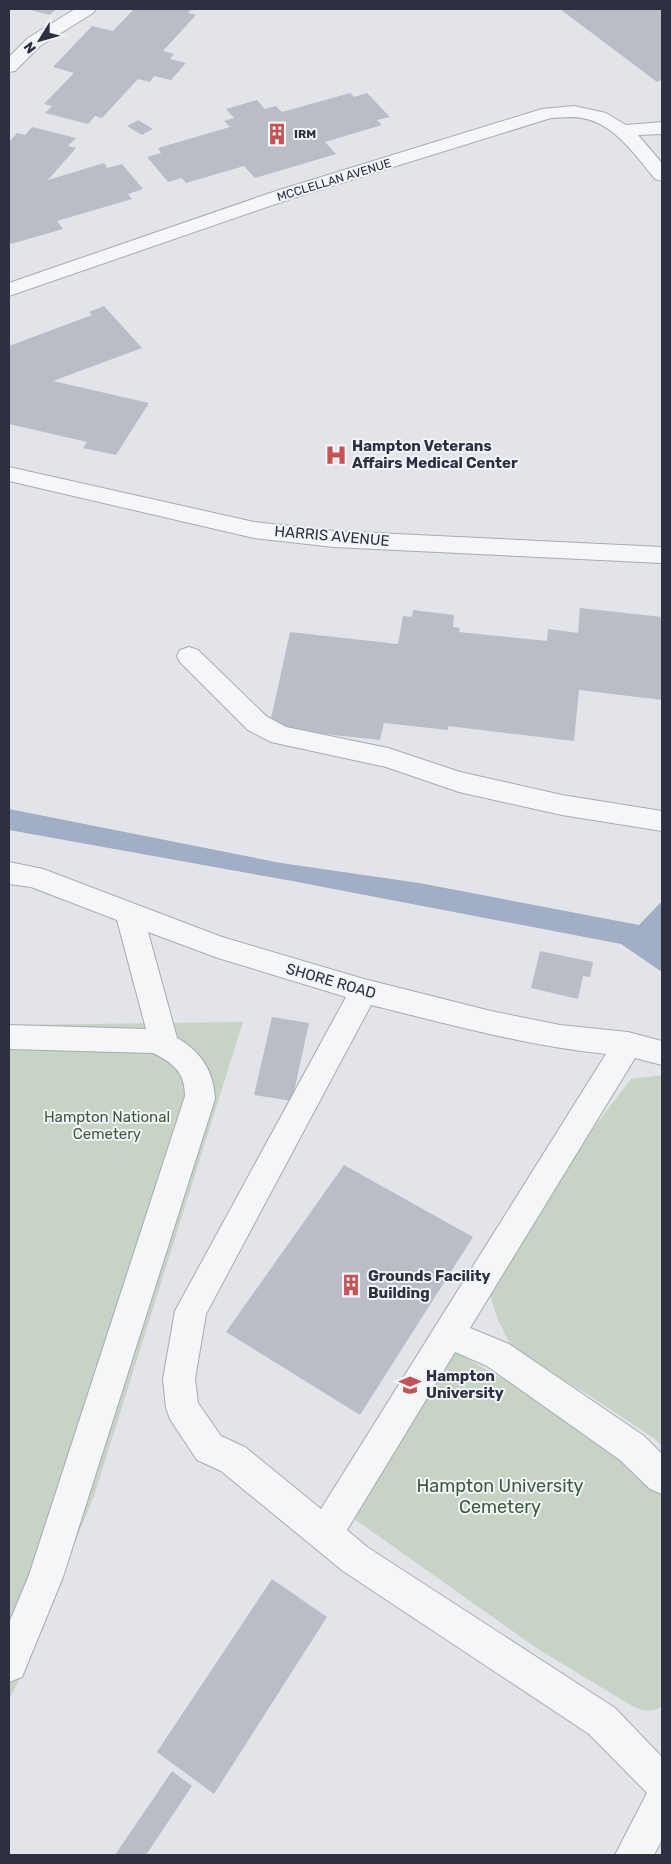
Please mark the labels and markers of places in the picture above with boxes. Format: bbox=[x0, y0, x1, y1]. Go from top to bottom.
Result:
building icon: IRM bbox=[264, 121, 290, 147]
place label: IRM bbox=[294, 127, 316, 141]
place label: Hampton Veterans Affairs Medical Center bbox=[352, 437, 518, 472]
hospital icon: Hampton Veterans Affairs Medical Center bbox=[323, 442, 349, 468]
place label: Grounds Facility Building bbox=[368, 1267, 490, 1302]
building icon: Grounds Facility Building bbox=[338, 1272, 364, 1298]
place label: Hampton University bbox=[426, 1367, 504, 1402]
school or university icon: Hampton University bbox=[397, 1372, 423, 1398]

